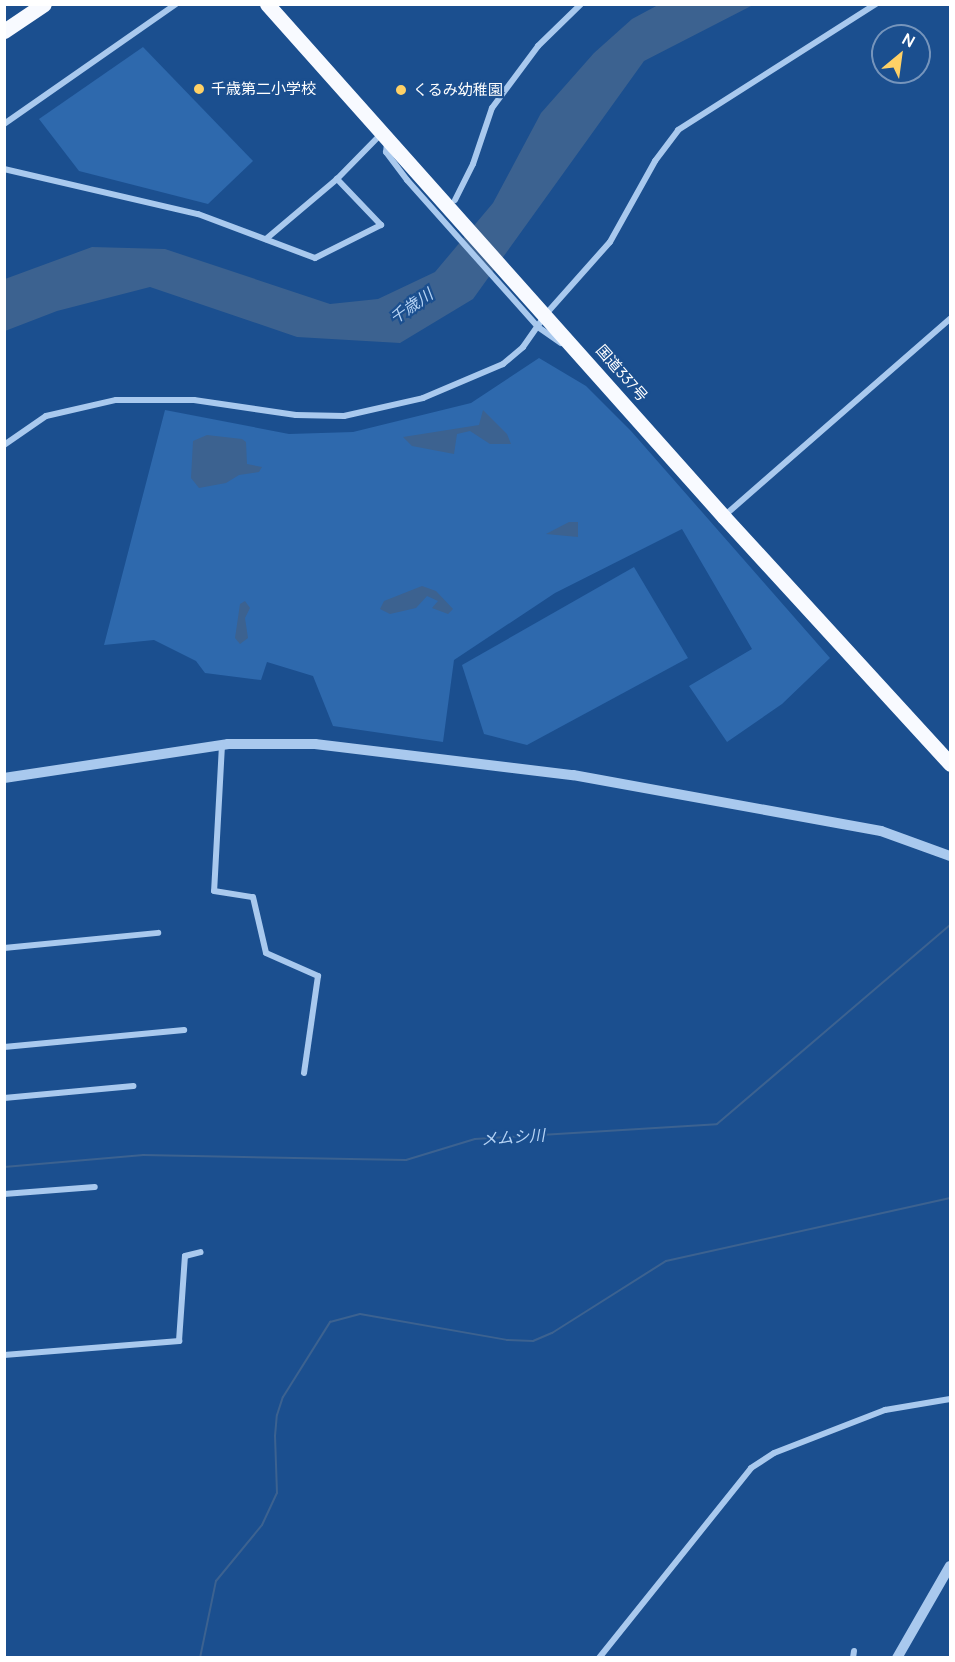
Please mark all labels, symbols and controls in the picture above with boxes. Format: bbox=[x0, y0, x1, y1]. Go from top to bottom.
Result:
north arrow bbox=[871, 24, 931, 84]
text: N bbox=[898, 28, 919, 52]
place label: 千歳第二小学校 bbox=[211, 80, 316, 98]
place label: くるみ幼稚園 bbox=[413, 81, 503, 99]
marker: 千歳第二小学校 bbox=[192, 82, 206, 96]
marker: くるみ幼稚園 bbox=[394, 83, 408, 97]
water label: 千歳川 bbox=[386, 284, 436, 328]
street label: 国道337号 bbox=[593, 341, 651, 405]
water label: メムシ川 bbox=[480, 1125, 546, 1149]

